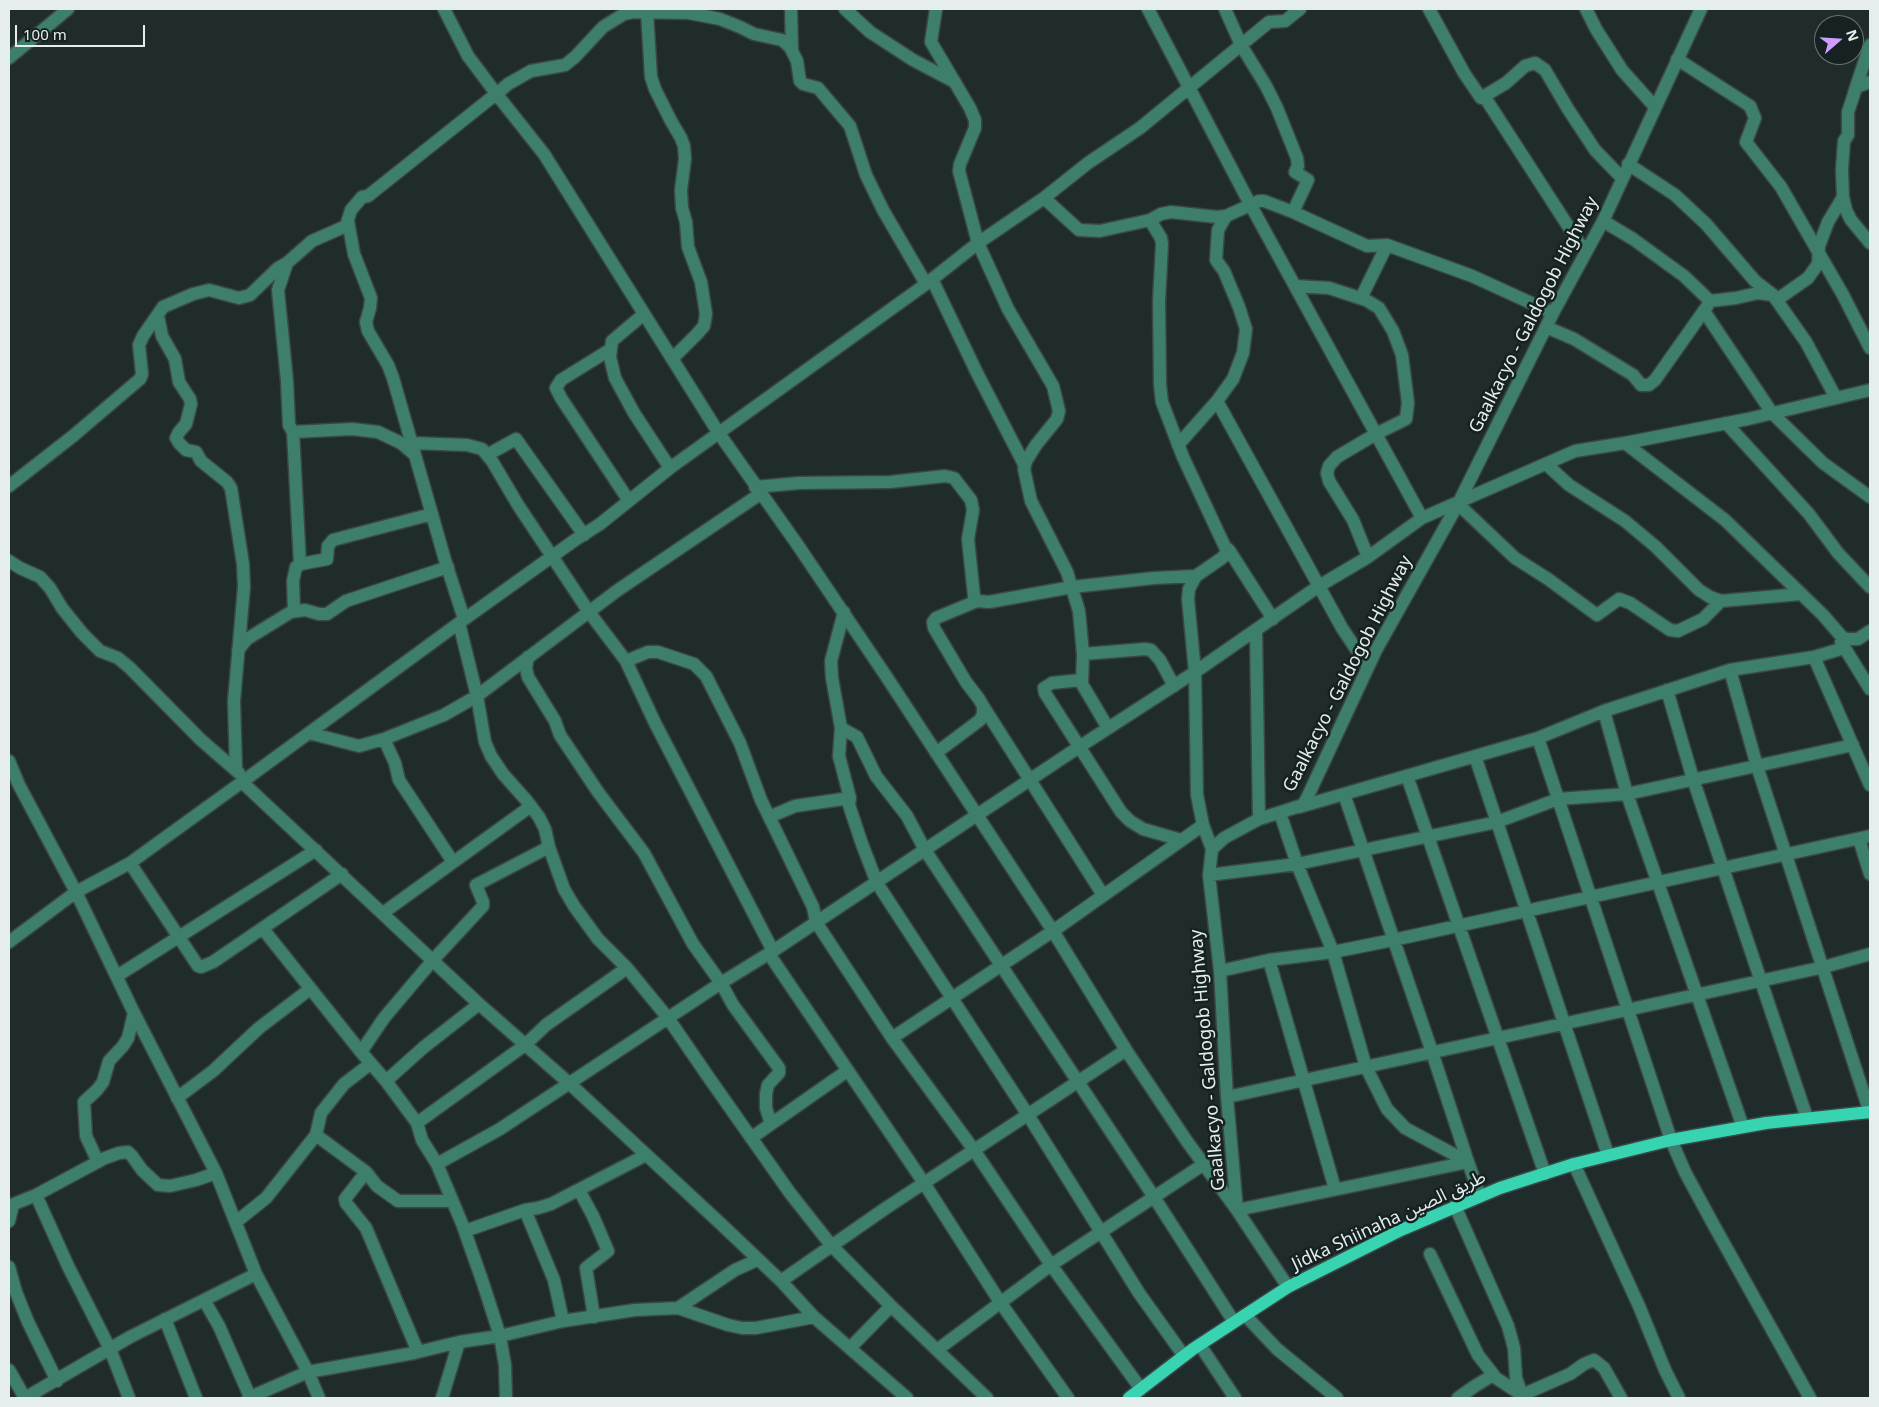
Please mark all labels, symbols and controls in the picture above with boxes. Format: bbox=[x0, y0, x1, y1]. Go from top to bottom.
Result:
scale bar bbox=[18, 15, 148, 47]
north arrow bbox=[1814, 15, 1864, 65]
text: 100 m bbox=[23, 24, 67, 44]
text: N bbox=[1842, 27, 1864, 44]
street label: Gaalkacyo - Galdogob Highway bbox=[1465, 193, 1603, 437]
street label: Gaalkacyo - Galdogob Highway bbox=[1279, 552, 1417, 796]
street label: Gaalkacyo - Galdogob Highway bbox=[1186, 928, 1230, 1192]
street label: Jidka Shiinaha طريق الصين bbox=[1288, 1166, 1490, 1276]

